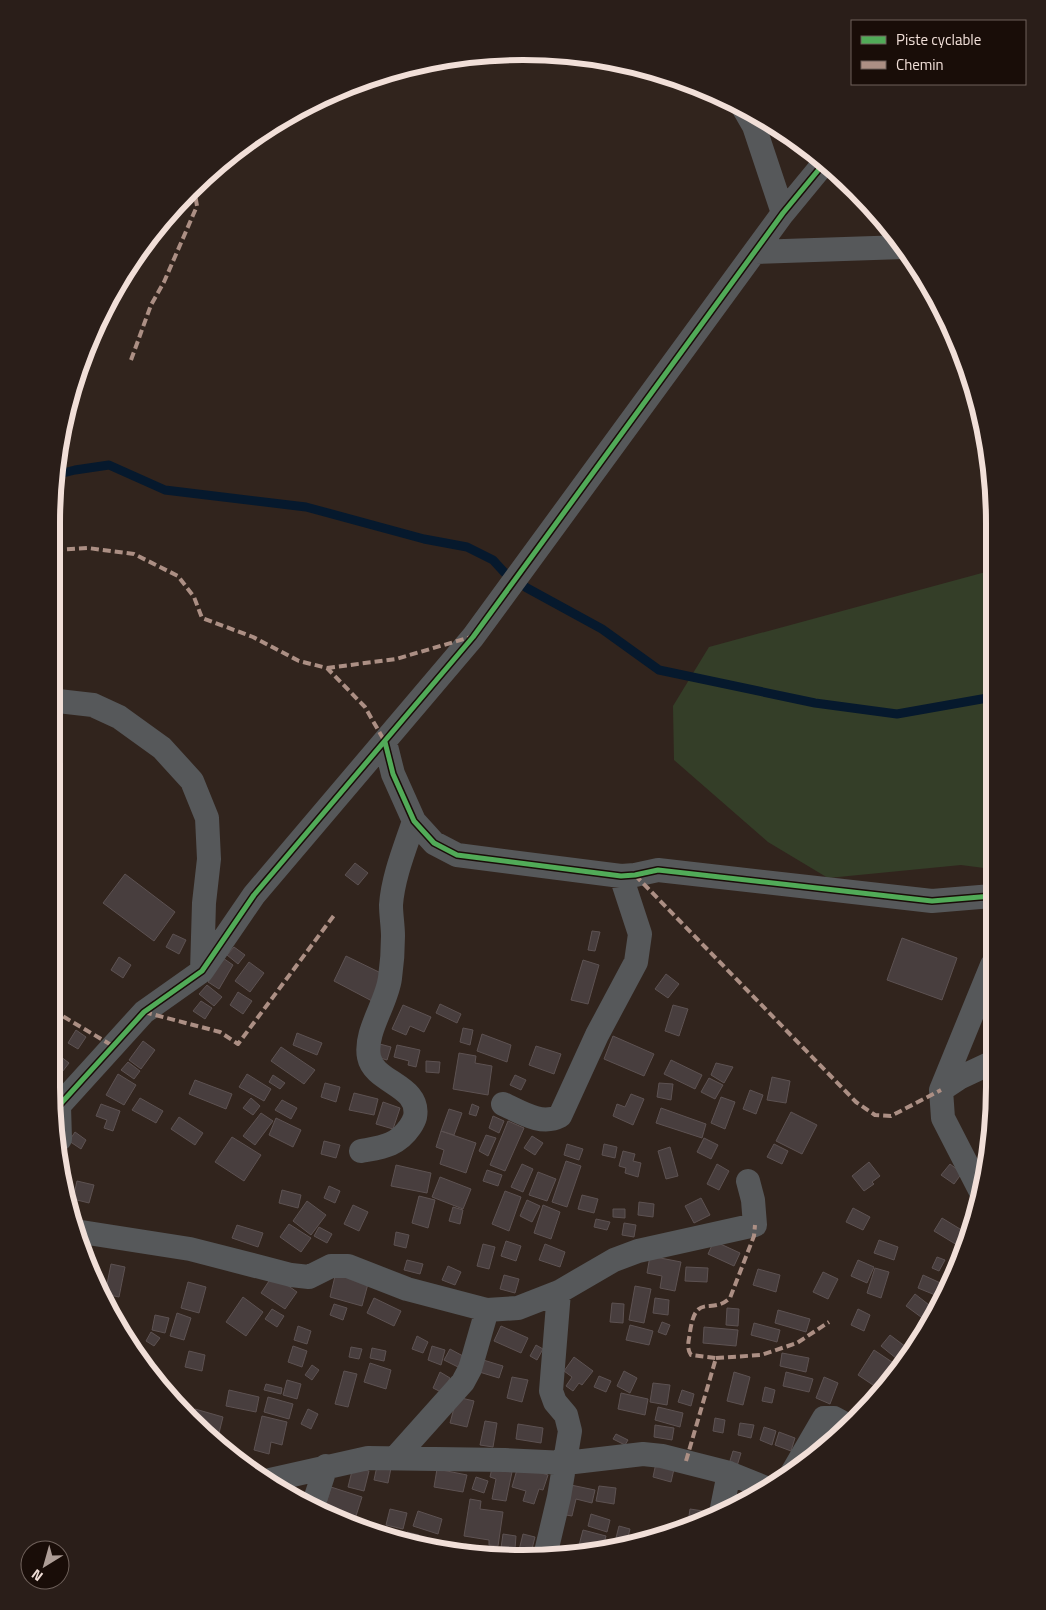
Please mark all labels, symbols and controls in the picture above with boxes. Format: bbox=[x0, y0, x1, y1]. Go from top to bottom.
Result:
legend bbox=[851, 20, 1026, 85]
text: Piste cyclable bbox=[896, 28, 981, 51]
text: Chemin bbox=[896, 53, 944, 76]
north arrow bbox=[20, 1540, 70, 1590]
text: N bbox=[27, 1564, 47, 1587]

